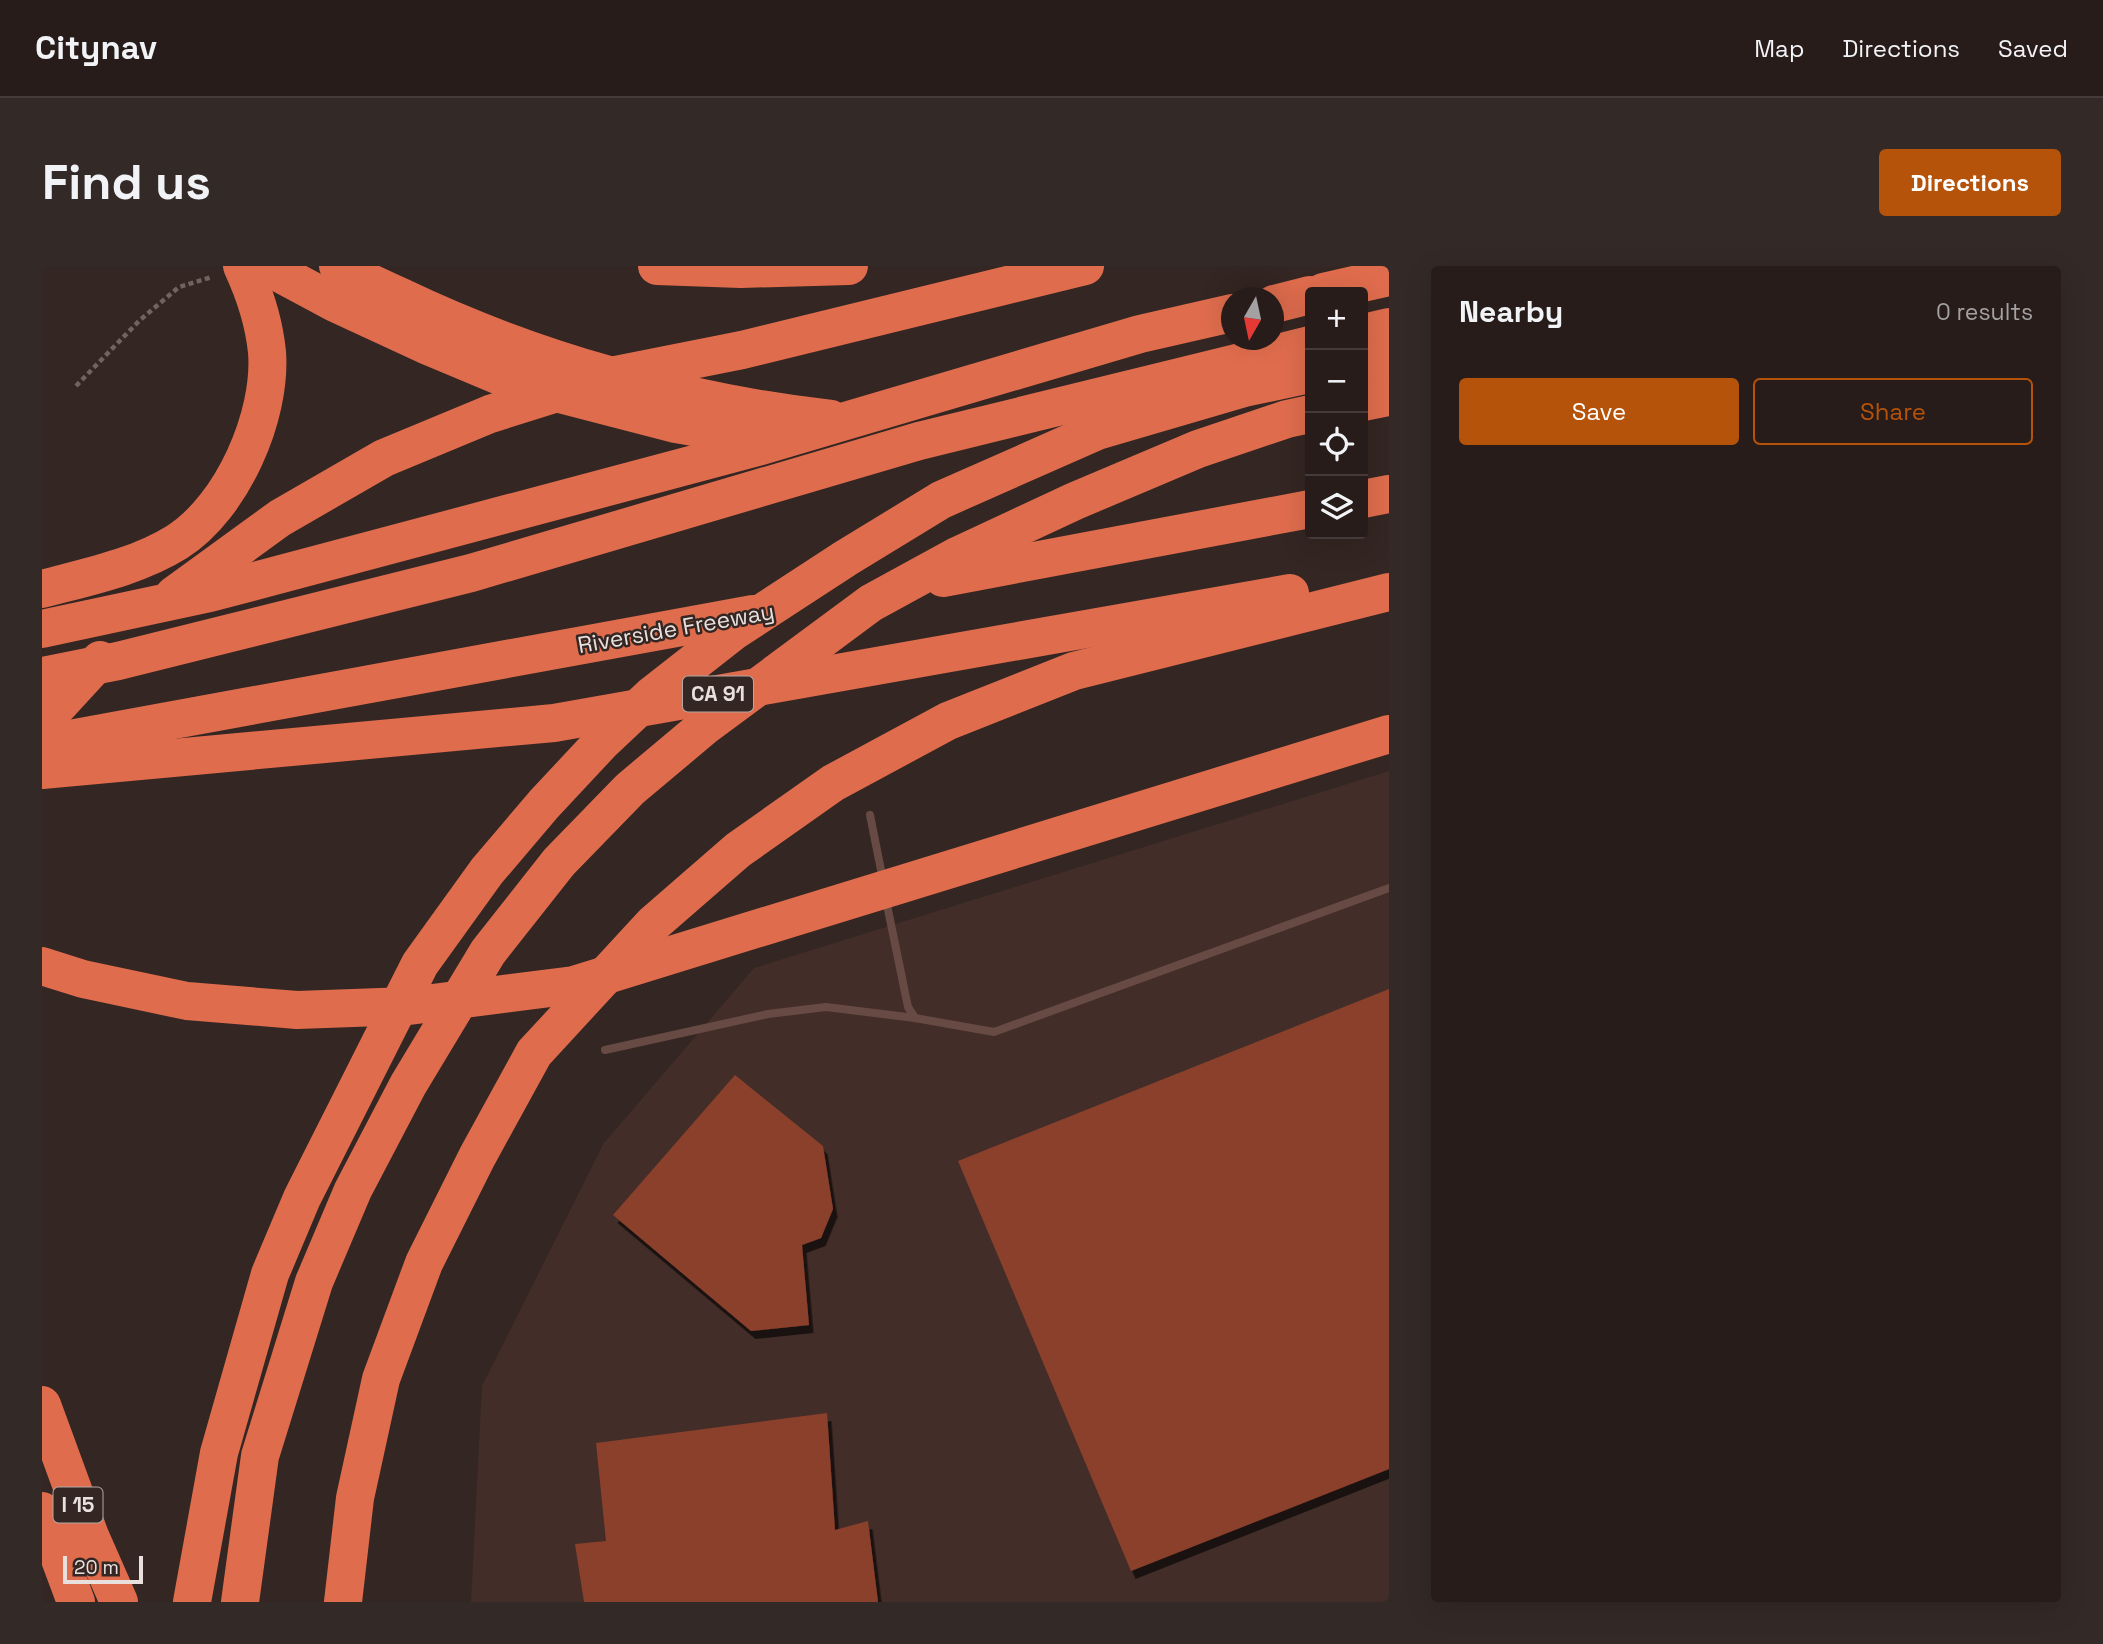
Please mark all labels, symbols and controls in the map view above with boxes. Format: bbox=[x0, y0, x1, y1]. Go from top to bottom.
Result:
text: Citynav bbox=[35, 27, 157, 69]
text: Map bbox=[1754, 33, 1804, 64]
text: Directions bbox=[1842, 33, 1960, 64]
text: Saved bbox=[1998, 33, 2068, 64]
button: Directions bbox=[1879, 149, 2061, 216]
text: Find us bbox=[42, 151, 211, 213]
north arrow bbox=[1221, 287, 1284, 350]
map controls bbox=[1305, 287, 1368, 539]
button: + bbox=[1305, 287, 1368, 350]
text: Nearby bbox=[1459, 292, 1563, 331]
text: 0 results bbox=[1936, 297, 2033, 327]
button: − bbox=[1305, 350, 1368, 413]
button: Save bbox=[1459, 378, 1739, 445]
button: Share bbox=[1753, 378, 2033, 445]
button: locate bbox=[1305, 413, 1368, 476]
button: layers bbox=[1305, 476, 1368, 539]
street label: Riverside Freeway bbox=[575, 596, 777, 660]
road number: CA 91 bbox=[683, 676, 753, 712]
road number: I 15 bbox=[54, 1488, 102, 1522]
scale bar bbox=[63, 1553, 144, 1585]
text: 20 m bbox=[74, 1555, 119, 1580]

